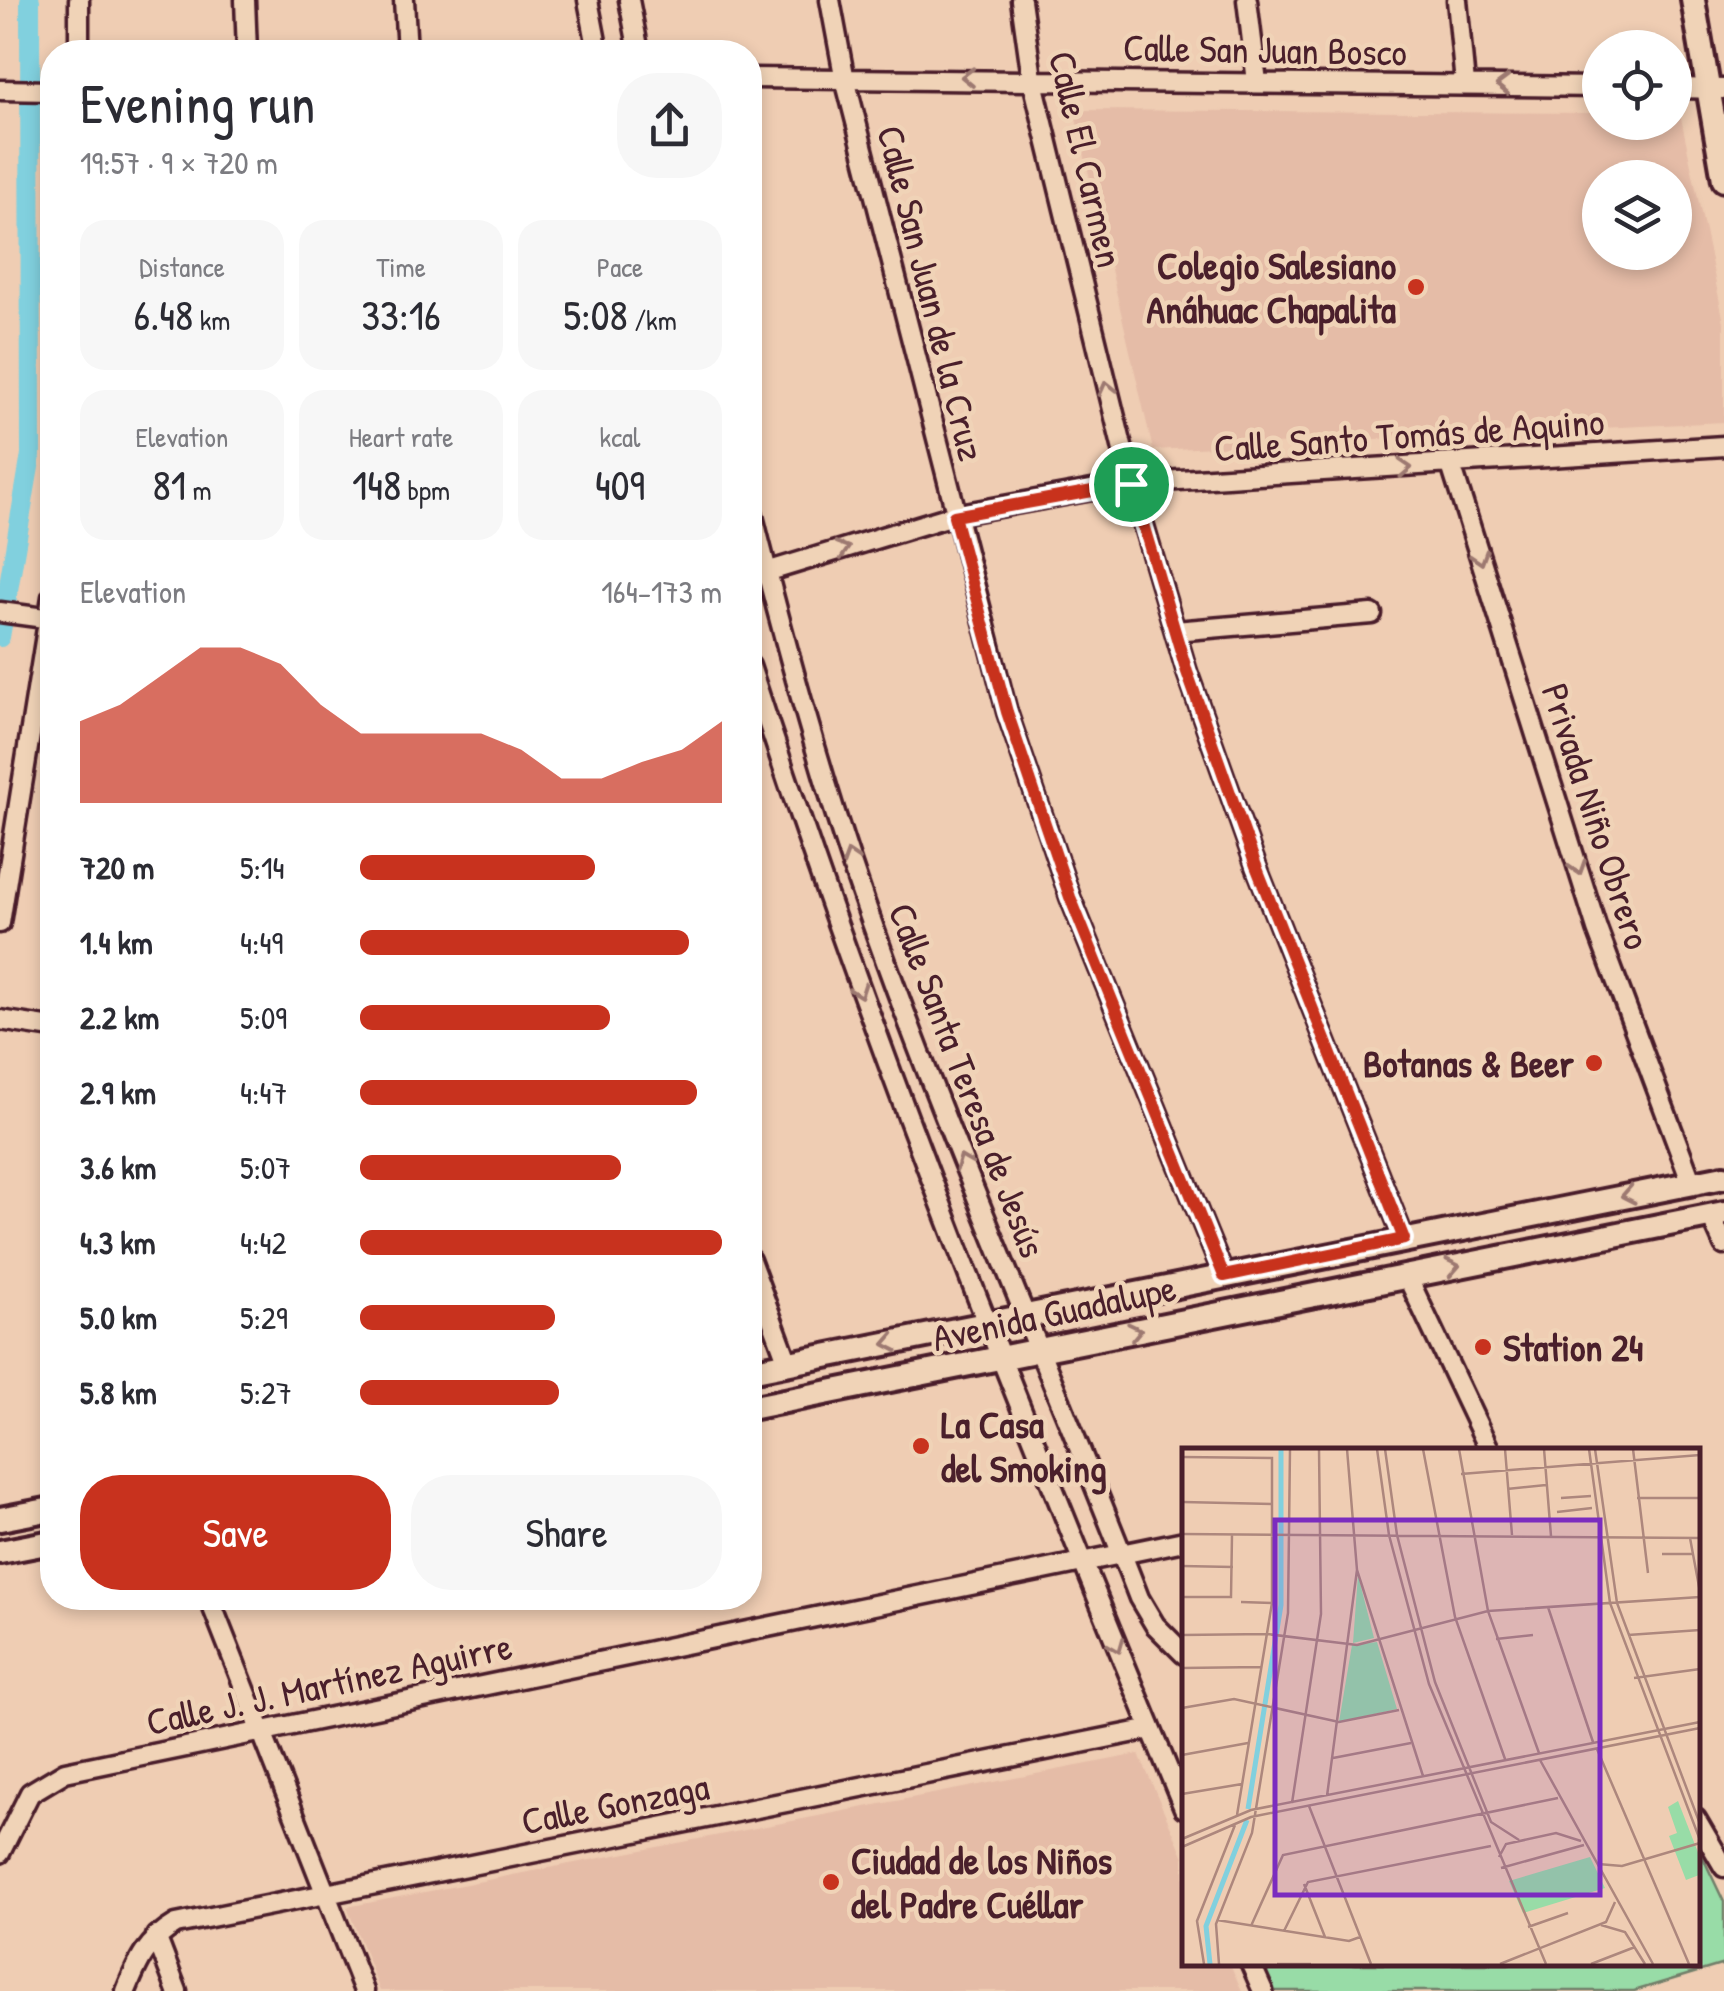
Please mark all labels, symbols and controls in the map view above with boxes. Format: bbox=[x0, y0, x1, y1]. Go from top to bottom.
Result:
street label: Calle San Juan Bosco bbox=[1123, 21, 1407, 77]
map controls bbox=[1582, 30, 1692, 270]
button: locate bbox=[1582, 30, 1692, 140]
street label: Calle El Carmen bbox=[1037, 46, 1137, 272]
text: Evening run bbox=[80, 66, 315, 140]
one-way arrow bbox=[959, 66, 974, 88]
button: share bbox=[617, 73, 722, 178]
one-way arrow bbox=[1494, 74, 1510, 96]
street label: Calle San Juan de la Cruz bbox=[865, 120, 999, 466]
text: 19:57 · 9 × 720 m bbox=[80, 141, 278, 184]
button: layers bbox=[1582, 160, 1692, 270]
place label: Colegio Salesiano Anáhuac Chapalita bbox=[1146, 239, 1397, 336]
text: Distance bbox=[139, 248, 225, 286]
text: Time bbox=[376, 248, 426, 286]
text: Pace bbox=[597, 248, 643, 286]
marker: Colegio Salesiano Anáhuac Chapalita bbox=[1405, 276, 1427, 298]
text: 6.48 bbox=[134, 286, 193, 343]
text: 33:16 bbox=[361, 286, 441, 343]
text: 5:08 bbox=[563, 286, 628, 343]
text: km bbox=[193, 301, 230, 339]
text: /km bbox=[628, 301, 677, 339]
one-way arrow bbox=[1098, 380, 1119, 397]
street label: Calle Santo Tomás de Aquino bbox=[1212, 394, 1606, 474]
text: Elevation bbox=[136, 418, 229, 456]
text: Heart rate bbox=[349, 418, 453, 456]
text: kcal bbox=[600, 418, 640, 456]
pin bbox=[1089, 442, 1174, 527]
text: 81 bbox=[153, 456, 186, 513]
text: 148 bbox=[352, 456, 401, 513]
text: 409 bbox=[595, 456, 645, 513]
icon: arrive bbox=[1104, 457, 1159, 512]
one-way arrow bbox=[1398, 458, 1414, 479]
text: m bbox=[186, 471, 211, 509]
text: bpm bbox=[401, 471, 450, 509]
one-way arrow bbox=[834, 540, 851, 561]
one-way arrow bbox=[1469, 549, 1489, 566]
text: Elevation bbox=[80, 570, 186, 613]
text: 164–173 m bbox=[601, 570, 722, 613]
street label: Privada Niño Obrero bbox=[1530, 677, 1664, 955]
text: 720 m bbox=[80, 846, 154, 889]
text: 5:14 bbox=[240, 846, 285, 889]
one-way arrow bbox=[841, 849, 862, 866]
one-way arrow bbox=[1566, 859, 1587, 876]
street label: Calle Santa Teresa de Jesús bbox=[876, 895, 1060, 1265]
text: 1.4 km bbox=[80, 921, 153, 964]
text: 4:49 bbox=[240, 921, 283, 964]
one-way arrow bbox=[847, 982, 868, 999]
text: 2.2 km bbox=[80, 996, 159, 1039]
text: 5:09 bbox=[240, 996, 287, 1039]
place label: Botanas & Beer bbox=[1363, 1037, 1574, 1089]
marker: Botanas & Beer bbox=[1583, 1052, 1605, 1074]
text: 2.9 km bbox=[80, 1071, 156, 1114]
text: 4:47 bbox=[240, 1071, 287, 1114]
text: 3.6 km bbox=[80, 1146, 156, 1189]
text: 5:07 bbox=[240, 1146, 291, 1189]
one-way arrow bbox=[954, 1154, 974, 1172]
one-way arrow bbox=[1620, 1184, 1637, 1205]
text: 4.3 km bbox=[80, 1221, 156, 1264]
text: 4:42 bbox=[240, 1221, 286, 1264]
one-way arrow bbox=[1445, 1257, 1462, 1278]
street label: Avenida Guadalupe bbox=[927, 1261, 1181, 1363]
text: 5.0 km bbox=[80, 1296, 157, 1339]
text: 5:29 bbox=[240, 1296, 288, 1339]
place label: Station 24 bbox=[1503, 1321, 1643, 1373]
one-way arrow bbox=[1126, 1322, 1143, 1343]
one-way arrow bbox=[882, 1332, 898, 1353]
marker: Station 24 bbox=[1472, 1336, 1494, 1358]
text: 5.8 km bbox=[80, 1371, 157, 1414]
text: 5:27 bbox=[240, 1371, 292, 1414]
place label: La Casa del Smoking bbox=[941, 1398, 1107, 1495]
marker: La Casa del Smoking bbox=[910, 1435, 932, 1457]
inset map bbox=[1182, 1448, 1699, 1966]
button: Save bbox=[80, 1475, 391, 1590]
button: Share bbox=[411, 1475, 722, 1590]
street label: Calle J. J. Martínez Aguirre bbox=[141, 1619, 517, 1747]
one-way arrow bbox=[1105, 1636, 1125, 1653]
street label: Calle Gonzaga bbox=[517, 1759, 713, 1847]
place label: Ciudad de los Niños del Padre Cuéllar bbox=[851, 1834, 1113, 1930]
marker: Ciudad de los Niños del Padre Cuéllar bbox=[820, 1871, 842, 1893]

